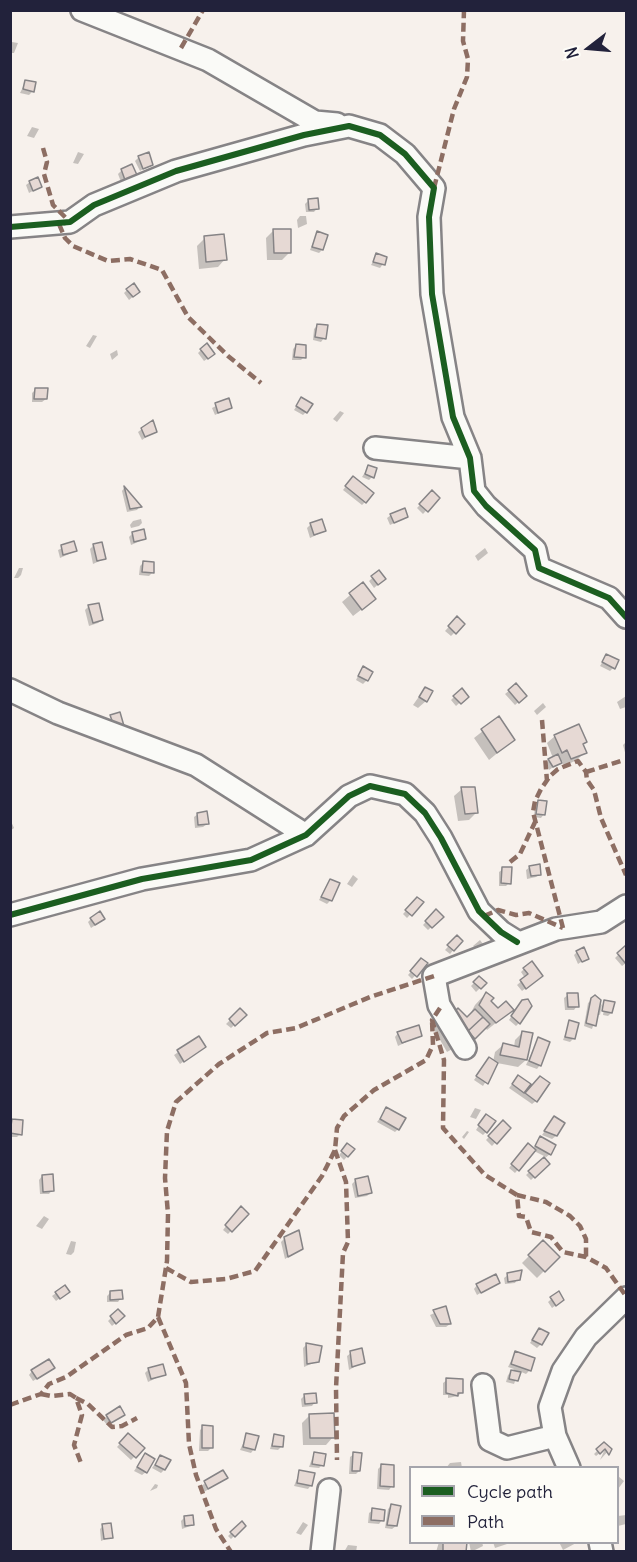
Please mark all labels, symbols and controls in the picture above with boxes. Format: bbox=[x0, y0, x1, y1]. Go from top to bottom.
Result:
north arrow bbox=[559, 18, 619, 78]
text: N bbox=[561, 45, 583, 61]
legend bbox=[409, 1466, 619, 1544]
text: Cycle path bbox=[467, 1480, 553, 1503]
text: Path bbox=[467, 1510, 504, 1533]

